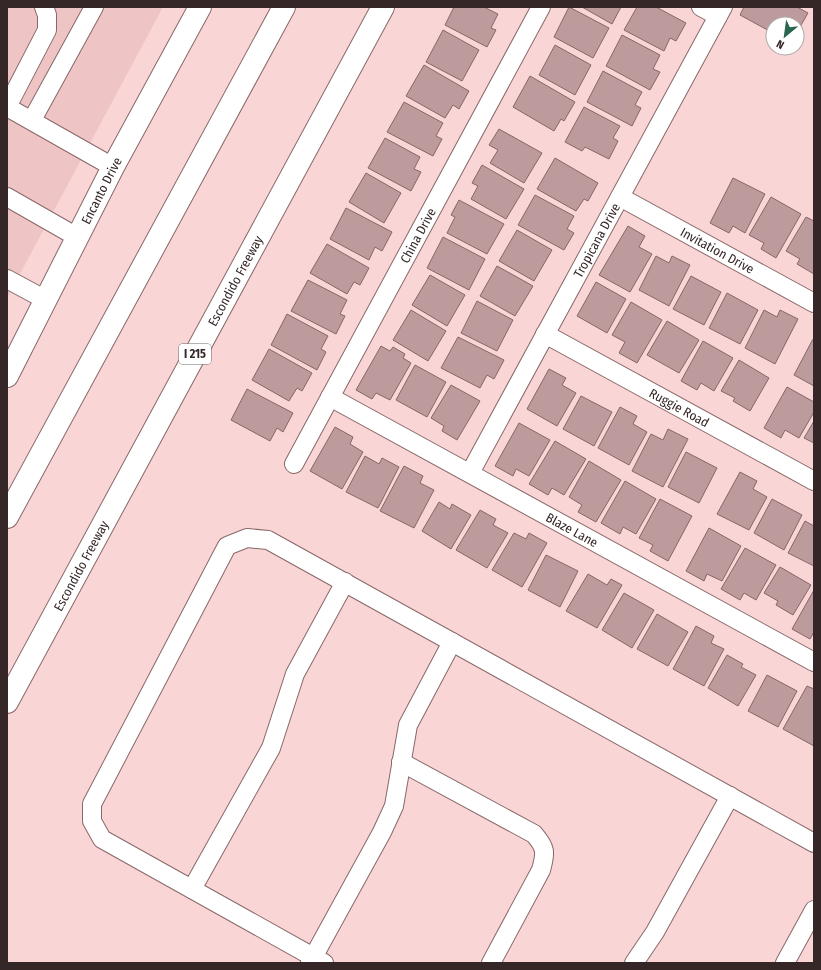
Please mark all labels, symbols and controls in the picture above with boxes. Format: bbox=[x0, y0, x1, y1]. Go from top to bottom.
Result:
north arrow bbox=[765, 16, 805, 56]
text: N bbox=[774, 37, 786, 52]
street label: Encanto Drive bbox=[78, 154, 124, 226]
street label: Tropicana Drive bbox=[570, 200, 623, 280]
street label: China Drive bbox=[397, 205, 439, 265]
street label: Invitation Drive bbox=[678, 224, 757, 276]
street label: Escondido Freeway bbox=[204, 233, 266, 328]
road number: I 215 bbox=[179, 344, 211, 364]
street label: Ruggie Road bbox=[647, 385, 712, 430]
street label: Blaze Lane bbox=[544, 509, 601, 550]
street label: Escondido Freeway bbox=[50, 518, 111, 613]

